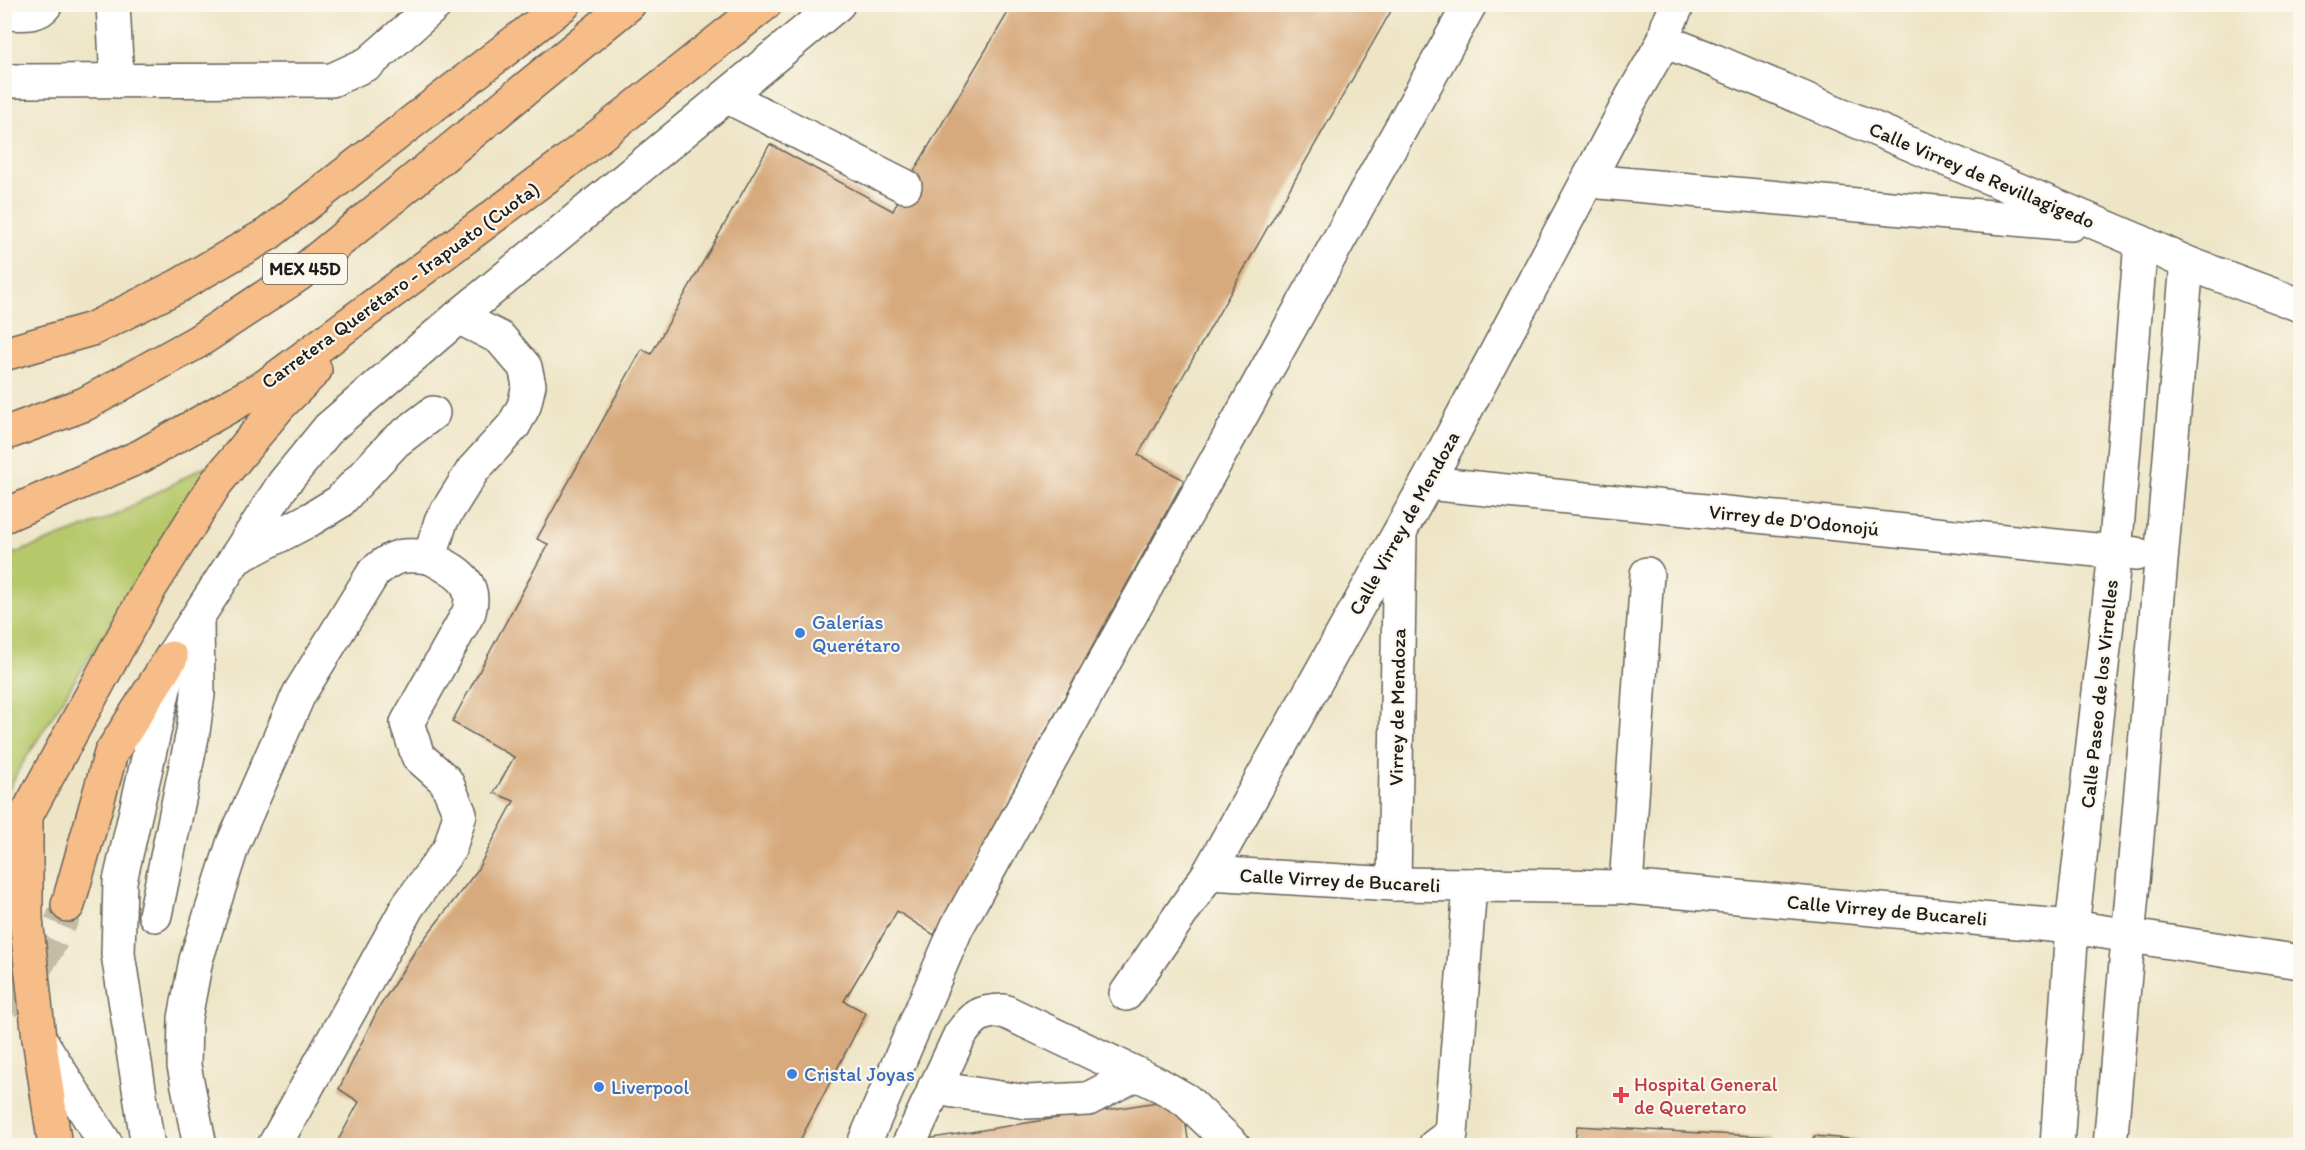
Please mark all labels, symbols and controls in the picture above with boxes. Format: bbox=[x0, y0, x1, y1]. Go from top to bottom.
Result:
street label: Calle Virrey de Revillagigedo bbox=[1865, 116, 2099, 234]
street label: Carretera Querétaro - Irapuato (Cuota) bbox=[256, 176, 544, 394]
road number: MEX 45D bbox=[263, 254, 347, 284]
street label: Calle Virrey de Mendoza bbox=[1343, 427, 1465, 619]
street label: Virrey de D'Odonojú bbox=[1708, 499, 1880, 541]
street label: Calle Paseo de los Virrelles bbox=[2075, 578, 2123, 810]
place label: Galerías Querétaro bbox=[812, 610, 901, 657]
marker: Galerías Querétaro bbox=[793, 626, 807, 640]
street label: Virrey de Mendoza bbox=[1384, 627, 1410, 786]
street label: Calle Virrey de Bucareli bbox=[1239, 863, 1441, 897]
street label: Calle Virrey de Bucareli bbox=[1786, 889, 1988, 931]
place label: Cristal Joyas bbox=[804, 1062, 915, 1086]
marker: Cristal Joyas bbox=[785, 1067, 799, 1081]
place label: Hospital General de Queretaro bbox=[1634, 1072, 1778, 1119]
place label: Liverpool bbox=[611, 1075, 689, 1099]
marker: Liverpool bbox=[592, 1080, 606, 1094]
marker: Hospital General de Queretaro bbox=[1612, 1086, 1630, 1104]

